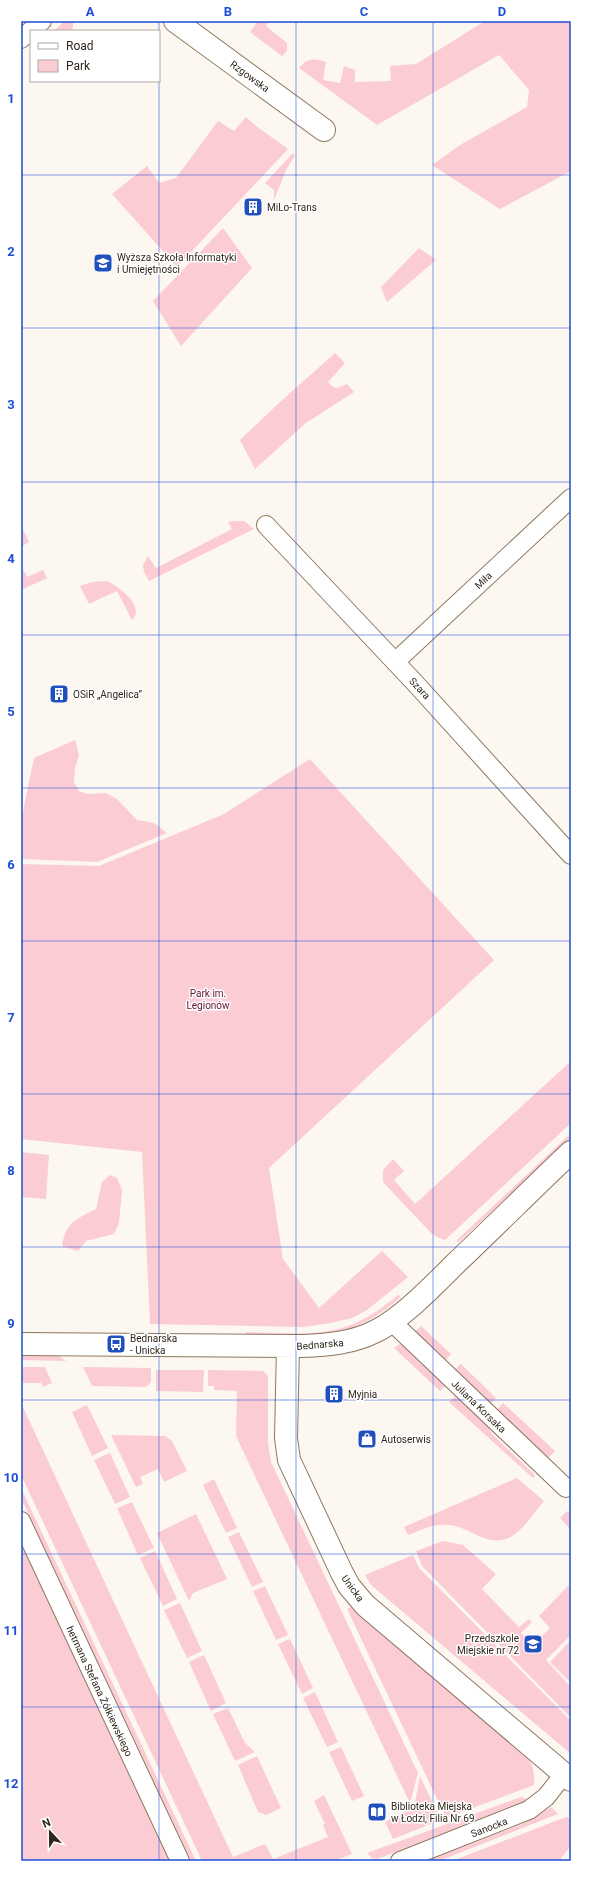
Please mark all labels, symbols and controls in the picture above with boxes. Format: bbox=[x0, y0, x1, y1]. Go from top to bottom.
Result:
text: A bbox=[86, 4, 95, 19]
text: B bbox=[224, 4, 232, 19]
text: C bbox=[360, 4, 369, 19]
text: D bbox=[498, 4, 506, 19]
legend bbox=[30, 30, 160, 82]
text: Road bbox=[66, 39, 94, 53]
text: Park bbox=[66, 59, 91, 73]
street label: Rzgowska bbox=[228, 59, 271, 94]
text: 1 bbox=[7, 91, 15, 106]
building icon: MiLo-Trans bbox=[242, 196, 264, 218]
place label: MiLo-Trans bbox=[267, 202, 317, 213]
text: 2 bbox=[7, 244, 15, 259]
school or university icon: Wyższa Szkoła Informatyki i Umiejętności bbox=[92, 252, 114, 274]
place label: Wyższa Szkoła Informatyki i Umiejętności bbox=[117, 252, 236, 275]
text: 3 bbox=[7, 397, 15, 412]
text: 4 bbox=[7, 551, 15, 566]
street label: Miła bbox=[473, 570, 494, 591]
street label: Szara bbox=[407, 675, 432, 701]
building icon: OSiR „Angelica” bbox=[48, 683, 70, 705]
place label: OSiR „Angelica” bbox=[73, 689, 143, 700]
text: 5 bbox=[7, 704, 15, 719]
text: 6 bbox=[7, 857, 15, 872]
park label: Park im. Legionów bbox=[186, 988, 230, 1011]
text: 7 bbox=[7, 1010, 15, 1025]
text: 8 bbox=[7, 1163, 15, 1178]
text: 9 bbox=[7, 1316, 15, 1331]
bus stop icon: Bednarska - Unicka bbox=[105, 1333, 127, 1355]
place label: Bednarska - Unicka bbox=[130, 1333, 177, 1356]
street label: Bednarska bbox=[296, 1337, 344, 1352]
street label: Juliana Korsaka bbox=[449, 1378, 508, 1435]
building icon: Myjnia bbox=[323, 1383, 345, 1405]
place label: Myjnia bbox=[348, 1389, 377, 1400]
shop icon: Autoserwis bbox=[356, 1428, 378, 1450]
place label: Autoserwis bbox=[381, 1434, 431, 1445]
text: 10 bbox=[4, 1470, 18, 1485]
street label: Unicka bbox=[339, 1573, 366, 1604]
text: 11 bbox=[4, 1623, 18, 1638]
street label: hetmana Stefana Żółkiewskiego bbox=[64, 1624, 136, 1758]
place label: Przedszkole Miejskie nr 72 bbox=[457, 1633, 519, 1656]
school or university icon: Przedszkole Miejskie nr 72 bbox=[522, 1633, 544, 1655]
text: 12 bbox=[4, 1776, 18, 1791]
library icon: Biblioteka Miejska w Łodzi, Filia Nr 69 bbox=[366, 1801, 388, 1823]
place label: Biblioteka Miejska w Łodzi, Filia Nr 69 bbox=[391, 1801, 475, 1824]
north arrow bbox=[30, 1812, 70, 1852]
street label: Sanocka bbox=[469, 1815, 509, 1839]
text: N bbox=[40, 1816, 53, 1831]

